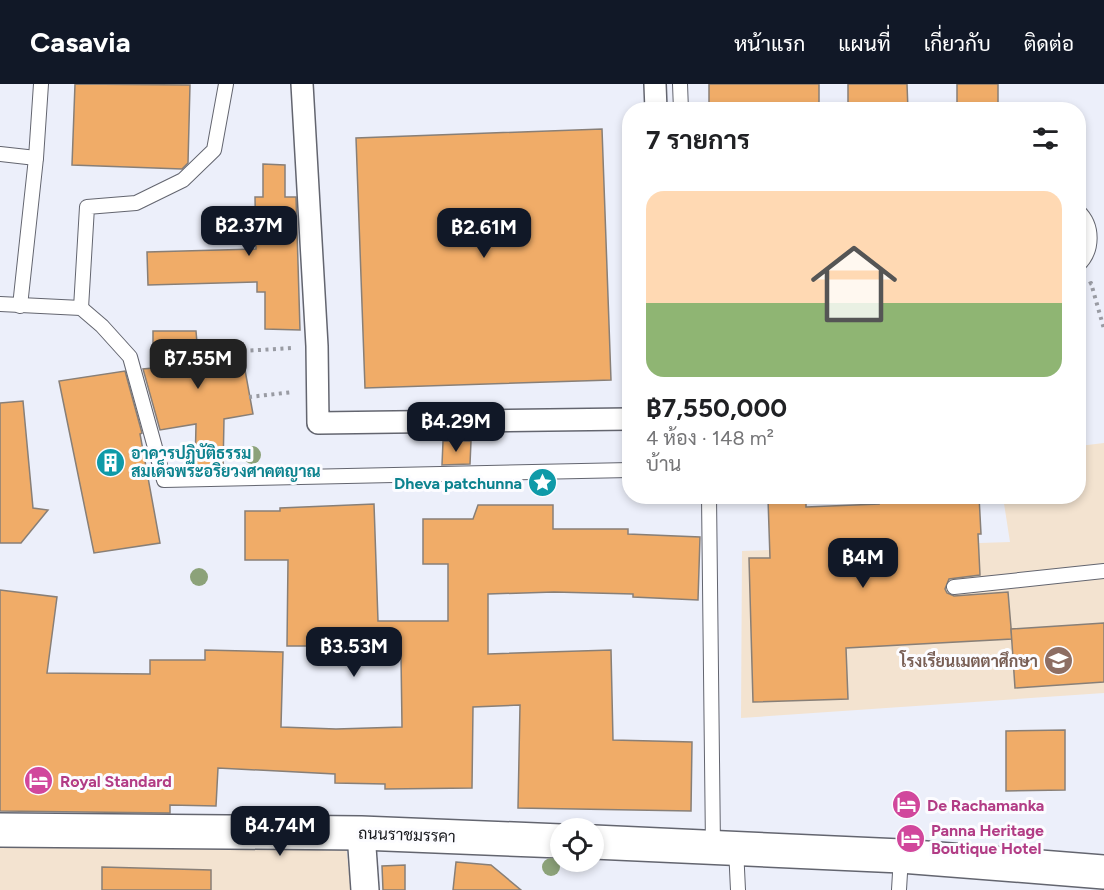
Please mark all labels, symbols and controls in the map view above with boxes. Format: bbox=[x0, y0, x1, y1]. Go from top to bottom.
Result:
text: Casavia bbox=[30, 25, 131, 59]
text: หน้าแรก bbox=[734, 31, 805, 56]
text: แผนที่ bbox=[838, 31, 891, 56]
text: เกี่ยวกับ bbox=[924, 31, 991, 56]
text: ติดต่อ bbox=[1024, 31, 1074, 56]
icon: filters bbox=[1029, 122, 1062, 155]
text: 7 รายการ bbox=[646, 124, 750, 156]
pin: ฿2.37M bbox=[200, 206, 298, 257]
pin: ฿2.61M bbox=[435, 208, 533, 259]
text: ฿2.37M bbox=[215, 213, 283, 237]
text: ฿2.61M bbox=[451, 215, 517, 239]
icon: home bbox=[800, 230, 908, 338]
pin: ฿7.55M bbox=[149, 339, 247, 390]
text: ฿7.55M bbox=[164, 346, 232, 370]
text: ฿7,550,000 bbox=[646, 392, 787, 424]
pin: ฿4.29M bbox=[407, 402, 505, 453]
text: ฿4.29M bbox=[421, 409, 491, 433]
text: 4 ห้อง · 148 m² bbox=[646, 426, 774, 450]
place label: อาคารปฏิบัติธรรม สมเด็จพระอริยวงศาคตญาณ bbox=[131, 443, 321, 482]
building icon: อาคารปฏิบัติธรรม สมเด็จพระอริยวงศาคตญาณ bbox=[94, 446, 126, 478]
text: บ้าน bbox=[646, 452, 681, 476]
place icon: Dheva patchunna bbox=[527, 467, 559, 499]
place label: Dheva patchunna bbox=[394, 474, 522, 493]
pin: ฿4M bbox=[834, 538, 892, 589]
text: ฿4M bbox=[842, 545, 884, 569]
pin: ฿3.53M bbox=[305, 627, 403, 678]
text: ฿3.53M bbox=[320, 634, 388, 658]
school or university icon: โรงเรียนเมตตาศึกษา bbox=[1043, 645, 1075, 677]
place label: โรงเรียนเมตตาศึกษา bbox=[899, 650, 1038, 671]
hotel icon: Royal Standard bbox=[23, 765, 55, 797]
place label: Royal Standard bbox=[60, 772, 172, 791]
hotel icon: De Rachamanka bbox=[890, 789, 922, 821]
place label: De Rachamanka bbox=[927, 796, 1044, 815]
pin: ฿4.74M bbox=[231, 806, 329, 857]
text: ฿4.74M bbox=[245, 813, 315, 837]
map controls bbox=[550, 818, 604, 872]
button: locate bbox=[550, 818, 604, 872]
place label: Panna Heritage Boutique Hotel bbox=[931, 821, 1044, 858]
hotel icon: Panna Heritage Boutique Hotel bbox=[894, 823, 926, 855]
street label: ถนนราชมรรคา bbox=[358, 824, 456, 846]

